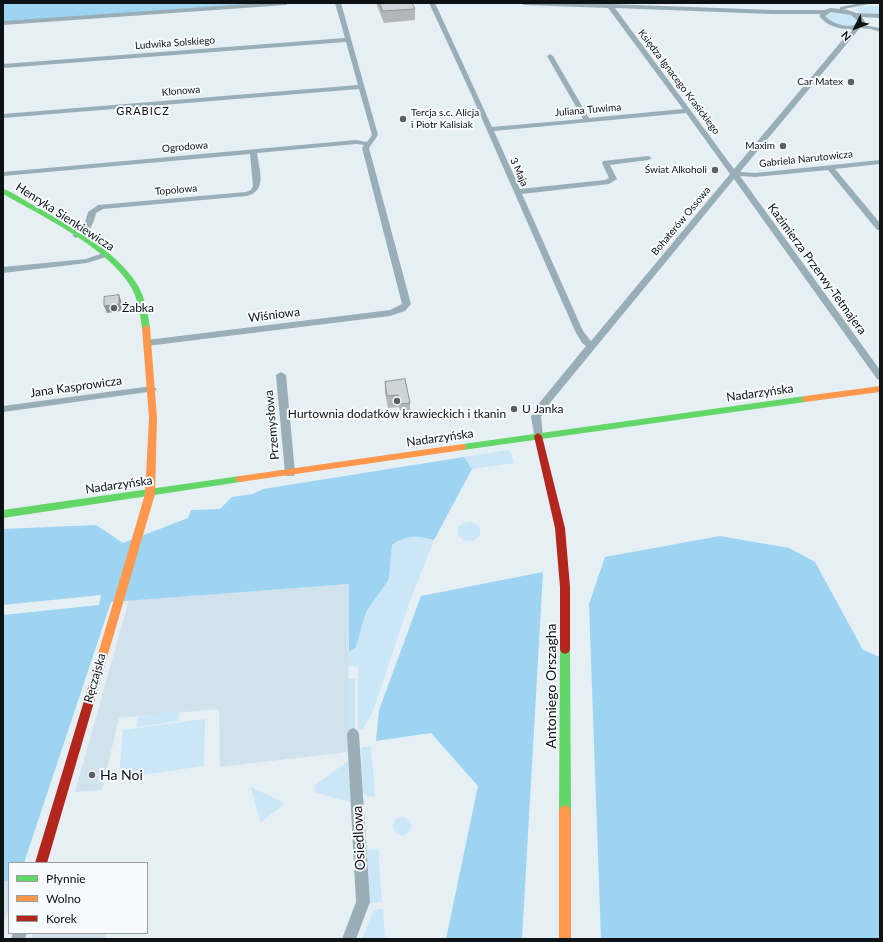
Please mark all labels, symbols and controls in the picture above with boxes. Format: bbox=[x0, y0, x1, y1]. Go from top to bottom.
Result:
north arrow bbox=[835, 8, 875, 48]
street label: Księdza Ignacego Krasickiego bbox=[636, 27, 722, 137]
text: N bbox=[838, 29, 853, 44]
street label: Ludwika Solskiego bbox=[135, 34, 215, 52]
place label: Car Matex bbox=[797, 76, 843, 88]
marker: Car Matex bbox=[846, 77, 856, 87]
street label: Klonowa bbox=[161, 83, 201, 99]
street label: Juliana Tuwima bbox=[554, 101, 622, 119]
district label: GRABICZ bbox=[116, 104, 170, 118]
place label: Tercja s.c. Alicja i Piotr Kalisiak bbox=[411, 107, 479, 130]
marker: Tercja s.c. Alicja i Piotr Kalisiak bbox=[398, 114, 408, 124]
street label: Ogrodowa bbox=[161, 139, 209, 155]
place label: Maxim bbox=[745, 140, 775, 152]
marker: Maxim bbox=[778, 141, 788, 151]
street label: Gabriela Narutowicza bbox=[758, 148, 854, 170]
street label: 3 Maja bbox=[507, 156, 531, 188]
place label: Świat Alkoholi bbox=[645, 164, 707, 176]
marker: Świat Alkoholi bbox=[710, 165, 720, 175]
street label: Henryka Sienkiewicza bbox=[13, 180, 117, 254]
street label: Topolowa bbox=[154, 182, 198, 198]
street label: Bohaterów Ossowa bbox=[649, 184, 713, 258]
street label: Kazimierza Przerwy-Tetmajera bbox=[765, 201, 869, 337]
place label: Żabka bbox=[122, 301, 154, 315]
marker: Żabka bbox=[109, 303, 119, 313]
street label: Wiśniowa bbox=[247, 305, 301, 325]
street label: Jana Kasprowicza bbox=[29, 373, 123, 401]
street label: Nadarzyńska bbox=[726, 381, 794, 405]
street label: Przemysłowa bbox=[262, 390, 282, 460]
marker: Hurtownia dodatków krawieckich i tkanin bbox=[392, 396, 402, 406]
place label: U Janka bbox=[522, 402, 563, 416]
marker: U Janka bbox=[509, 404, 519, 414]
place label: Hurtownia dodatków krawieckich i tkanin bbox=[288, 407, 506, 421]
street label: Nadarzyńska bbox=[406, 426, 474, 450]
street label: Nadarzyńska bbox=[85, 473, 153, 497]
street label: Antoniego Orszagha bbox=[543, 624, 559, 748]
street label: Ręczajska bbox=[81, 652, 109, 704]
place label: Ha Noi bbox=[100, 767, 143, 783]
marker: Ha Noi bbox=[87, 770, 97, 780]
street label: Osiedlowa bbox=[349, 805, 369, 871]
legend bbox=[8, 862, 148, 934]
text: Płynnie bbox=[46, 871, 86, 886]
text: Wolno bbox=[46, 891, 81, 906]
text: Korek bbox=[46, 911, 77, 926]

